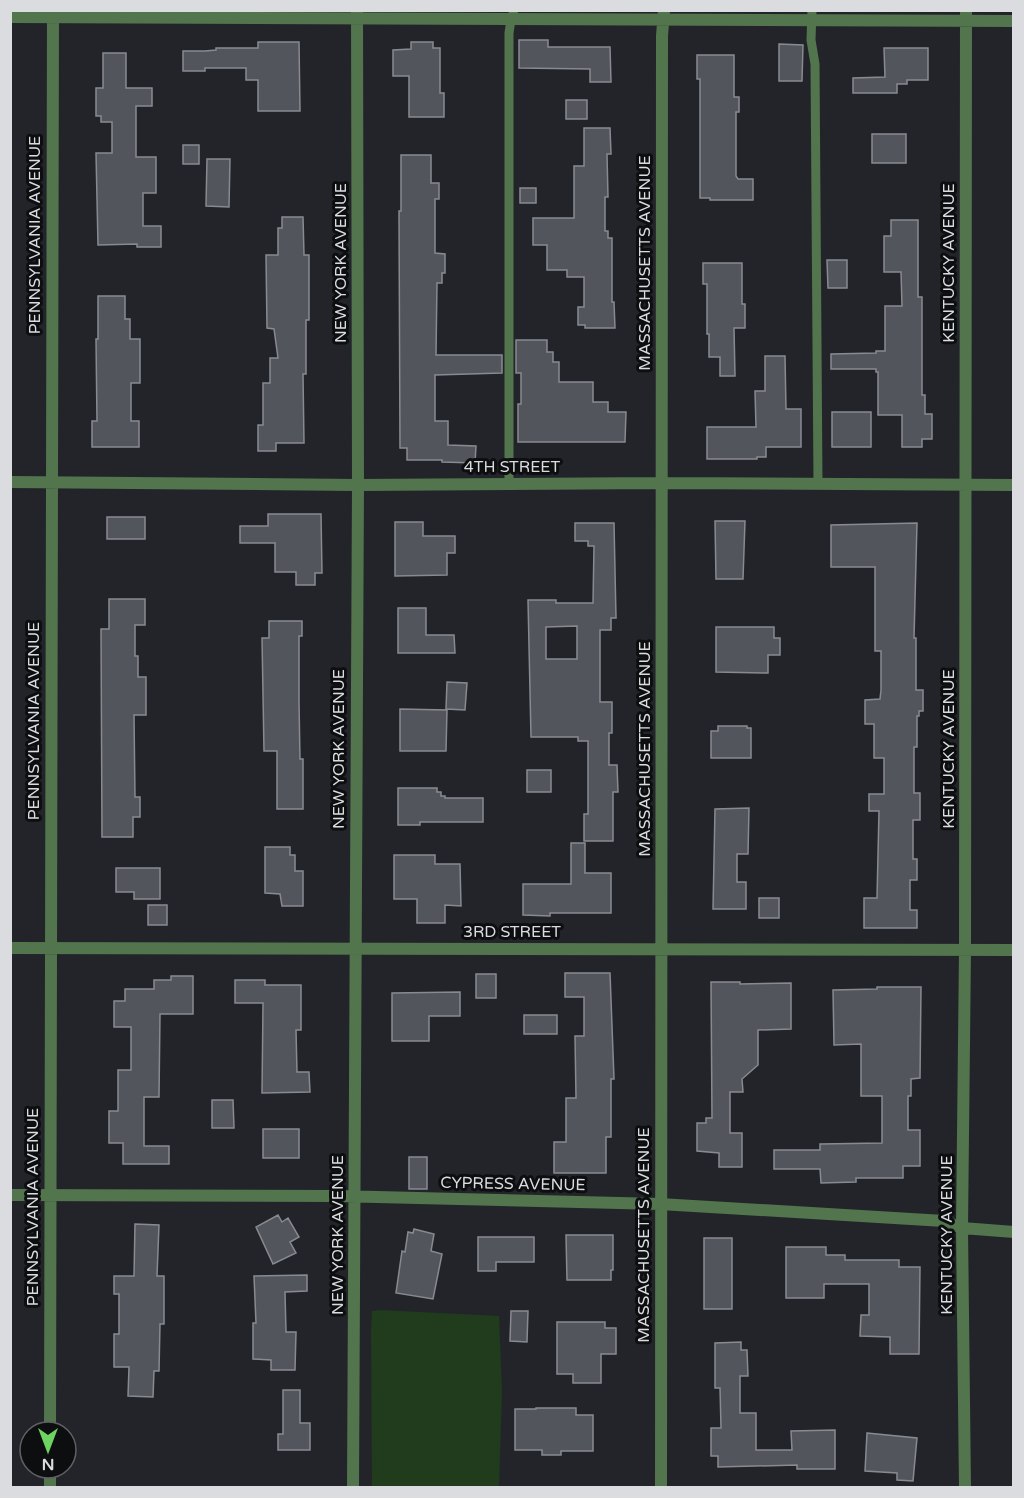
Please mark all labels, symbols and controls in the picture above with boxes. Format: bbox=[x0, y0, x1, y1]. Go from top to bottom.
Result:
street label: PENNSYLVANIA AVENUE bbox=[25, 136, 45, 334]
street label: MASSACHUSETTS AVENUE bbox=[635, 155, 655, 371]
street label: NEW YORK AVENUE bbox=[331, 183, 351, 343]
street label: KENTUCKY AVENUE bbox=[939, 183, 959, 343]
street label: 4TH STREET bbox=[464, 457, 561, 477]
street label: PENNSYLVANIA AVENUE bbox=[24, 622, 44, 820]
street label: MASSACHUSETTS AVENUE bbox=[635, 641, 655, 857]
street label: NEW YORK AVENUE bbox=[329, 669, 349, 829]
street label: KENTUCKY AVENUE bbox=[939, 669, 959, 829]
street label: 3RD STREET bbox=[463, 922, 561, 942]
street label: PENNSYLVANIA AVENUE bbox=[23, 1108, 43, 1306]
street label: MASSACHUSETTS AVENUE bbox=[634, 1127, 654, 1343]
street label: NEW YORK AVENUE bbox=[328, 1155, 348, 1315]
street label: KENTUCKY AVENUE bbox=[937, 1155, 957, 1315]
street label: CYPRESS AVENUE bbox=[440, 1173, 586, 1195]
north arrow bbox=[18, 1420, 78, 1480]
text: N bbox=[42, 1454, 54, 1474]

